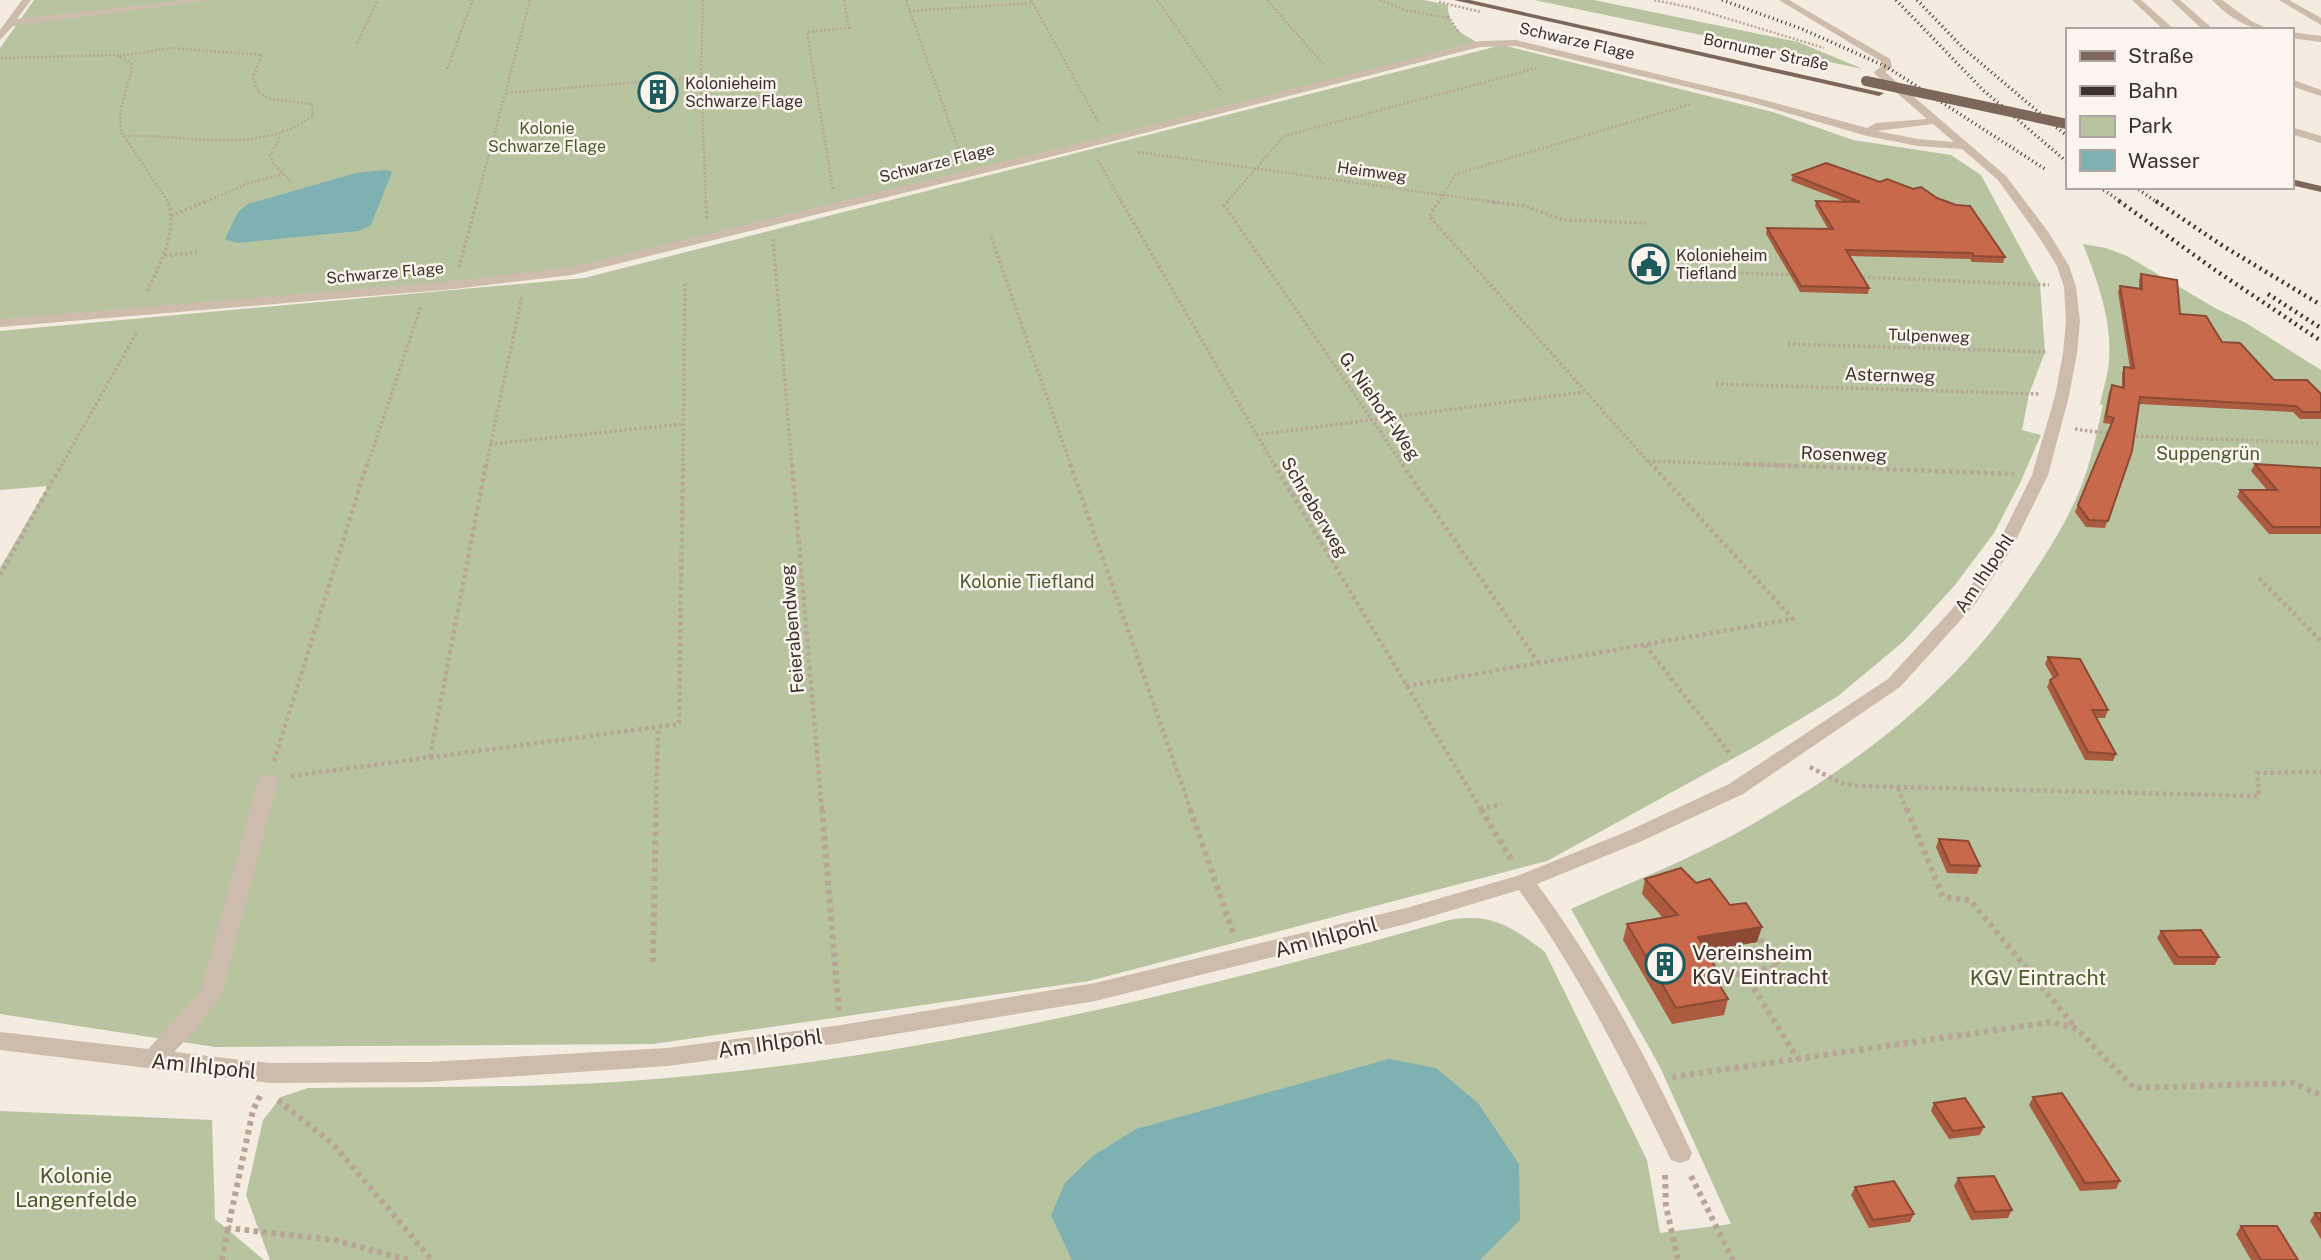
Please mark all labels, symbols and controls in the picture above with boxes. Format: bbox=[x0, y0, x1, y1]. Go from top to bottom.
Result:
street label: Schwarze Flage bbox=[1517, 18, 1637, 64]
legend bbox=[2066, 28, 2293, 189]
street label: Bornumer Straße bbox=[1702, 29, 1830, 75]
text: Straße bbox=[2128, 43, 2194, 68]
building icon: Kolonieheim Schwarze Flage bbox=[637, 71, 679, 113]
place label: Kolonieheim Schwarze Flage bbox=[685, 74, 803, 111]
text: Bahn bbox=[2128, 78, 2178, 103]
text: Park bbox=[2128, 113, 2173, 138]
park label: Kolonie Schwarze Flage bbox=[488, 119, 606, 156]
street label: Schwarze Flage bbox=[877, 139, 997, 187]
text: Wasser bbox=[2128, 148, 2200, 173]
street label: Heimweg bbox=[1336, 158, 1408, 186]
public building icon: Kolonieheim Tiefland bbox=[1628, 243, 1670, 285]
place label: Kolonieheim Tiefland bbox=[1676, 246, 1767, 283]
street label: Schwarze Flage bbox=[325, 258, 445, 288]
street label: Tulpenweg bbox=[1888, 325, 1970, 347]
street label: G. Niehoff-Weg bbox=[1335, 348, 1425, 464]
street label: Asternweg bbox=[1844, 363, 1936, 387]
street label: Rosenweg bbox=[1800, 442, 1888, 466]
park label: Suppengrün bbox=[2156, 443, 2260, 464]
street label: Schreberweg bbox=[1277, 453, 1353, 561]
street label: Am Ihlpohl bbox=[1950, 530, 2018, 616]
street label: Feierabendweg bbox=[776, 564, 808, 694]
park label: Kolonie Tiefland bbox=[960, 571, 1094, 592]
street label: Am Ihlpohl bbox=[1272, 911, 1380, 963]
place label: Vereinsheim KGV Eintracht bbox=[1692, 940, 1829, 989]
building icon: Vereinsheim KGV Eintracht bbox=[1644, 943, 1686, 985]
park label: KGV Eintracht bbox=[1970, 965, 2106, 990]
street label: Am Ihlpohl bbox=[716, 1023, 824, 1063]
street label: Am Ihlpohl bbox=[150, 1048, 258, 1084]
park label: Kolonie Langenfelde bbox=[15, 1163, 137, 1212]

